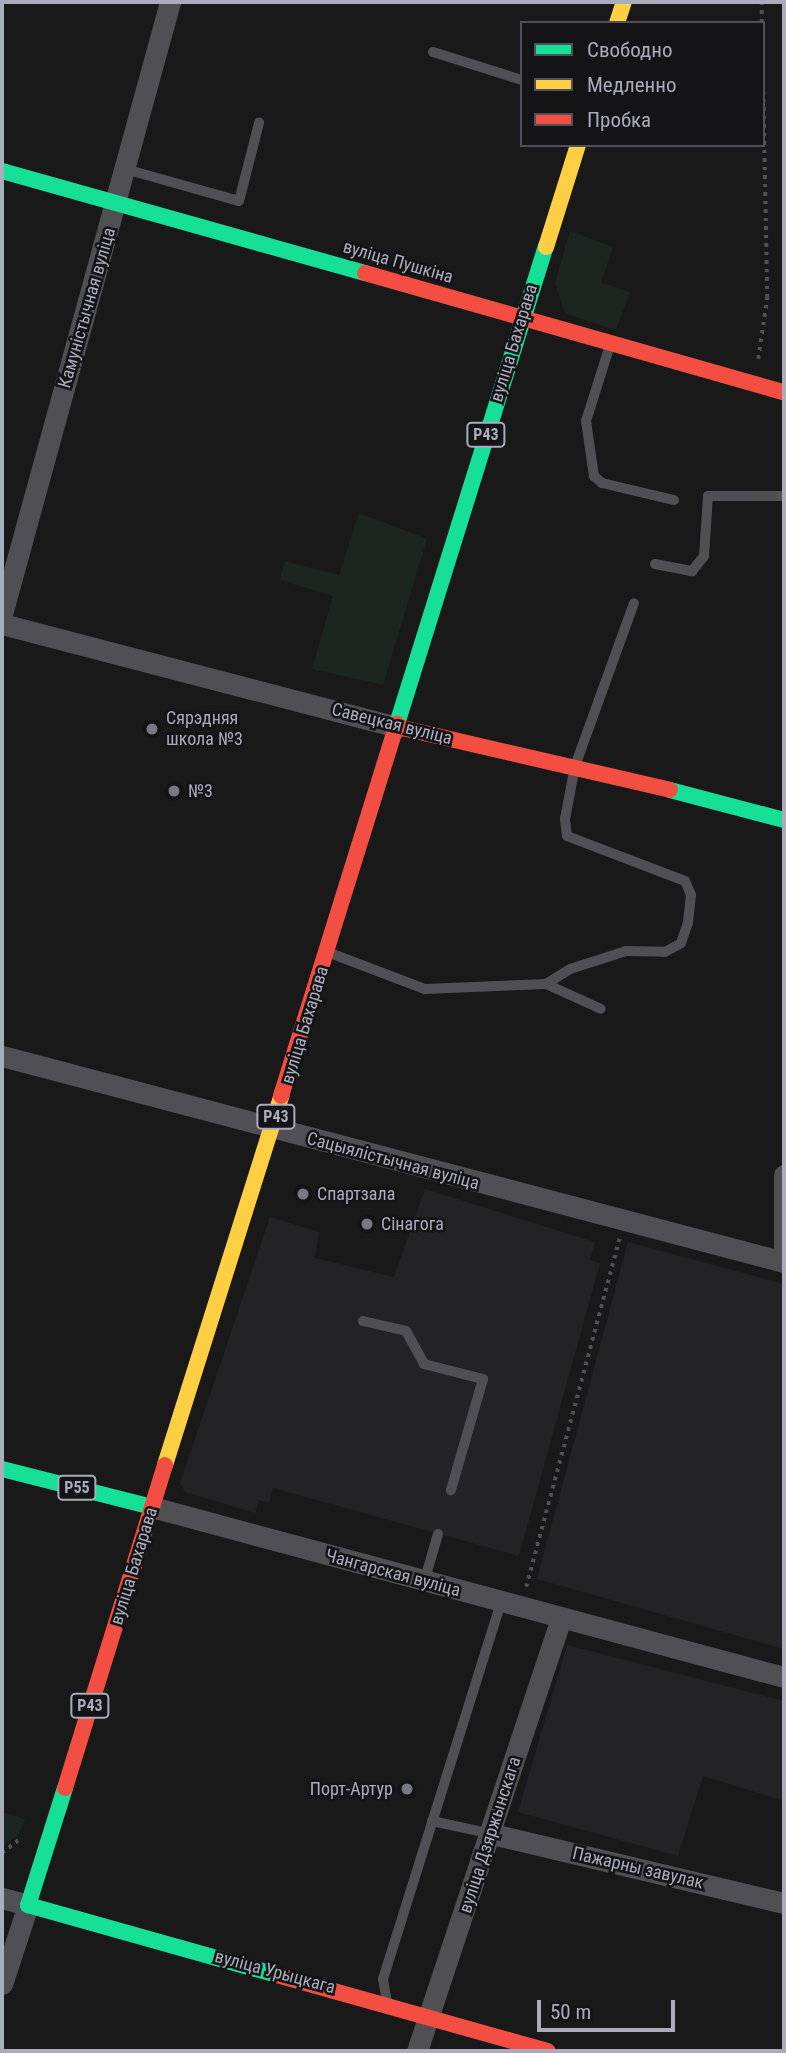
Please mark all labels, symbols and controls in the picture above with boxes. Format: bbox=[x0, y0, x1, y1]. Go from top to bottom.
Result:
legend bbox=[520, 21, 765, 147]
text: Свободно bbox=[587, 38, 673, 62]
text: Медленно bbox=[587, 73, 676, 97]
text: Пробка bbox=[587, 108, 651, 132]
street label: Камуністычная вуліца bbox=[54, 225, 120, 391]
street label: вуліца Пушкіна bbox=[340, 236, 456, 288]
street label: вуліца Бахарава bbox=[486, 282, 542, 404]
road number: Р43 bbox=[465, 422, 507, 448]
street label: Савецкая вуліца bbox=[330, 699, 454, 749]
place label: Сярэдняя школа №3 bbox=[166, 708, 243, 750]
marker: Сярэдняя школа №3 bbox=[144, 721, 160, 737]
place label: №3 bbox=[188, 780, 213, 802]
marker: №3 bbox=[166, 783, 182, 799]
street label: вуліца Бахарава bbox=[277, 964, 333, 1086]
road number: Р43 bbox=[255, 1105, 297, 1130]
street label: Сацыялістычная вуліца bbox=[305, 1128, 481, 1194]
place label: Спартзала bbox=[317, 1183, 395, 1205]
marker: Спартзала bbox=[295, 1186, 311, 1202]
place label: Сінагога bbox=[381, 1213, 444, 1235]
marker: Сінагога bbox=[359, 1216, 375, 1232]
road number: Р55 bbox=[56, 1476, 98, 1500]
street label: вуліца Бахарава bbox=[106, 1505, 162, 1627]
street label: Чангарская вуліца bbox=[323, 1545, 463, 1601]
road number: Р43 bbox=[69, 1694, 111, 1718]
street label: вуліца Дзяржынскага bbox=[455, 1754, 525, 1916]
place label: Порт-Артур bbox=[310, 1778, 393, 1800]
marker: Порт-Артур bbox=[399, 1781, 415, 1797]
street label: Пажарны завулак bbox=[570, 1842, 706, 1894]
street label: вуліца Урыцкага bbox=[212, 1946, 338, 1998]
scale bar bbox=[541, 1986, 679, 2030]
text: 50 m bbox=[550, 2000, 591, 2024]

